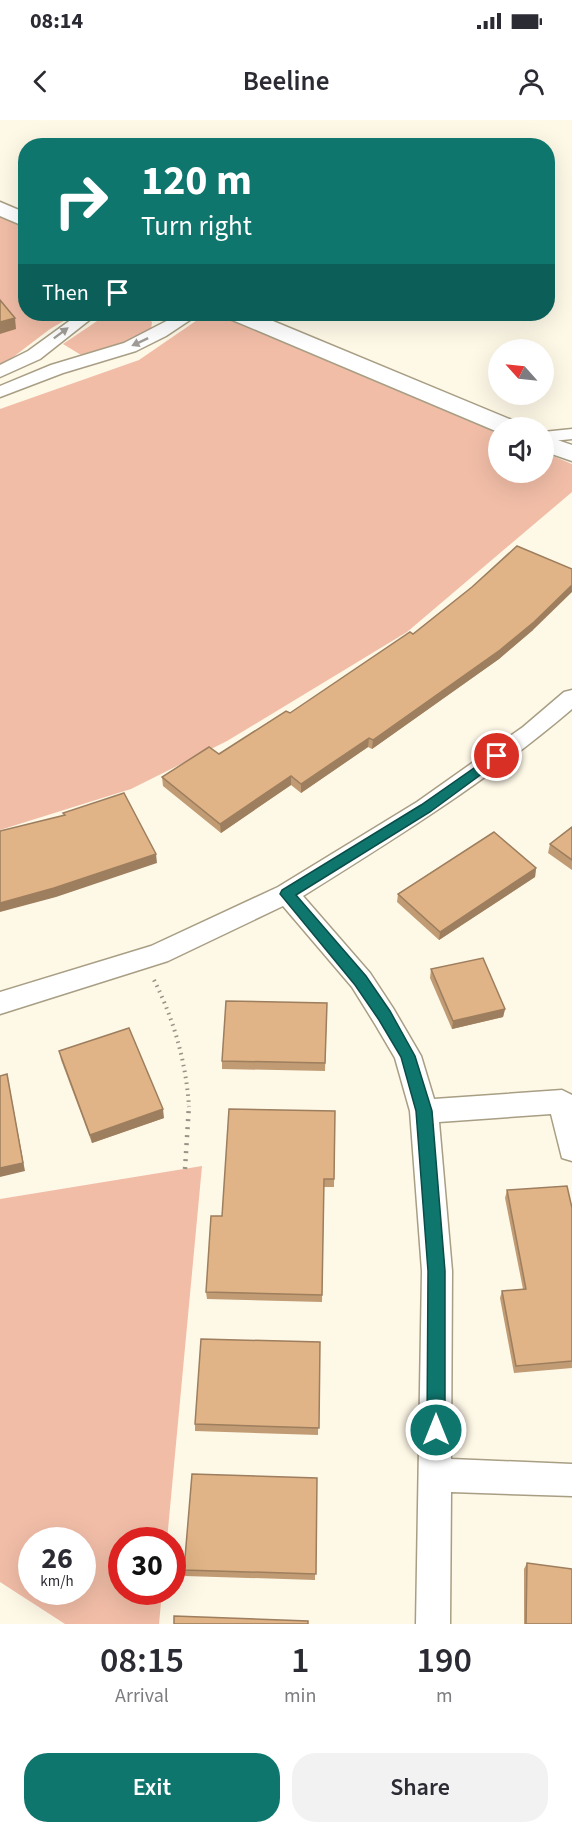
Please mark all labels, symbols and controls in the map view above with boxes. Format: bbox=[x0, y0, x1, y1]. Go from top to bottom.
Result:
text: 08:14 bbox=[30, 5, 83, 37]
text: Beeline bbox=[243, 62, 329, 101]
icon: back bbox=[24, 65, 57, 98]
icon: person bbox=[515, 65, 548, 98]
text: 120 m bbox=[141, 151, 252, 211]
icon: right bbox=[42, 162, 120, 240]
text: Turn right bbox=[141, 207, 252, 246]
icon: arrive bbox=[101, 276, 134, 309]
text: Then bbox=[42, 277, 89, 309]
one-way arrow bbox=[53, 328, 68, 340]
one-way arrow bbox=[132, 338, 149, 347]
north arrow bbox=[488, 339, 554, 405]
map controls bbox=[488, 339, 554, 483]
button: sound bbox=[488, 417, 554, 483]
pin bbox=[471, 730, 522, 781]
icon: arrive bbox=[480, 739, 513, 772]
position arrow bbox=[404, 1398, 468, 1462]
speed limit sign: 30 bbox=[108, 1527, 186, 1605]
text: 26 bbox=[41, 1537, 73, 1580]
text: km/h bbox=[40, 1571, 74, 1592]
text: 08:15 bbox=[100, 1635, 184, 1686]
text: 1 bbox=[291, 1635, 309, 1686]
text: 190 bbox=[416, 1635, 472, 1686]
text: Arrival bbox=[115, 1682, 169, 1710]
text: min bbox=[284, 1682, 316, 1710]
text: m bbox=[436, 1682, 452, 1710]
button: Exit bbox=[24, 1753, 280, 1822]
button: Share bbox=[292, 1753, 548, 1822]

